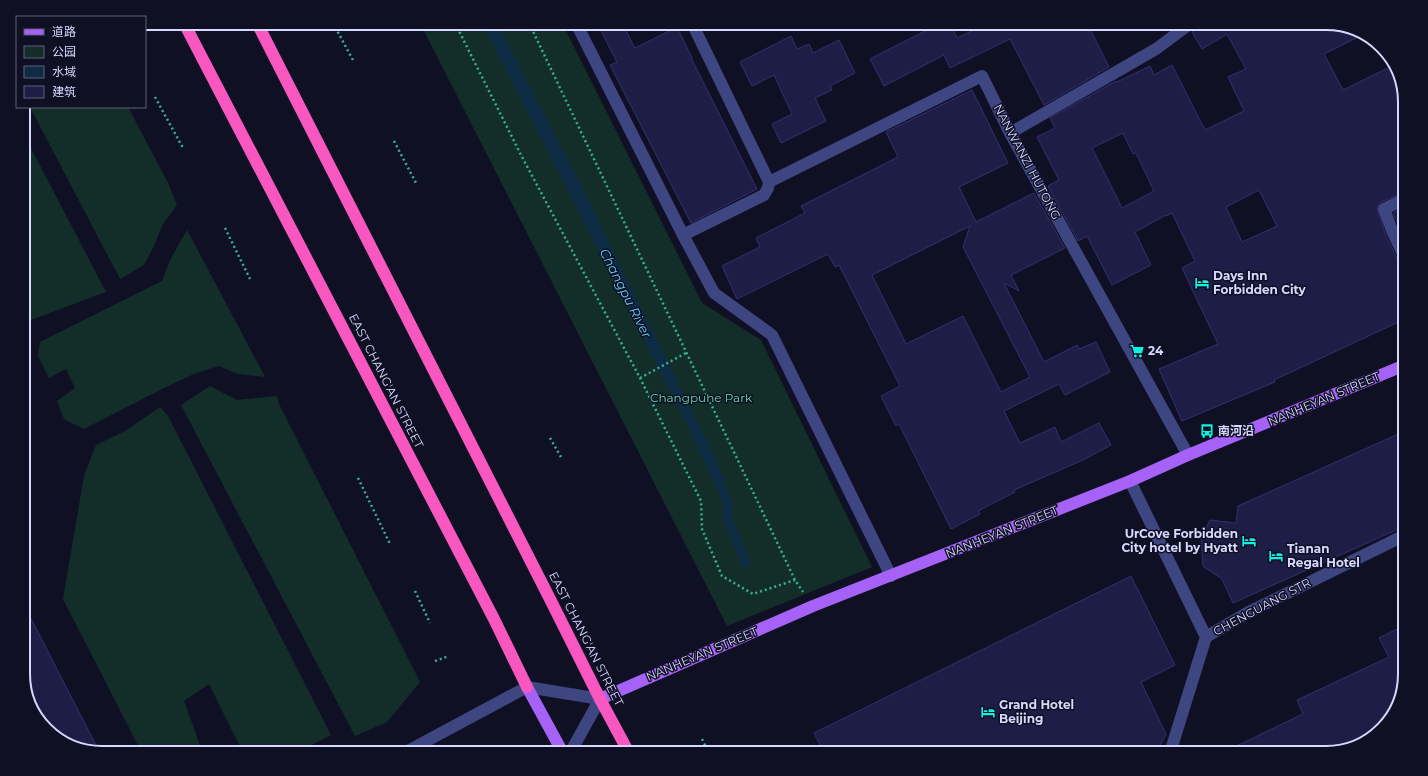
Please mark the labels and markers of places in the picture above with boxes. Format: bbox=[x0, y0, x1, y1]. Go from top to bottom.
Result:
place label: Days Inn Forbidden City bbox=[1213, 268, 1306, 297]
hotel icon: Days Inn Forbidden City bbox=[1194, 275, 1210, 291]
supermarket icon: 24 bbox=[1129, 343, 1145, 359]
place label: 24 bbox=[1148, 343, 1164, 358]
bus stop icon: 南河沿 bbox=[1199, 423, 1215, 439]
place label: 南河沿 bbox=[1218, 423, 1254, 438]
place label: UrCove Forbidden City hotel by Hyatt bbox=[1121, 526, 1239, 555]
hotel icon: UrCove Forbidden City hotel by Hyatt bbox=[1241, 533, 1257, 549]
place label: Tianan Regal Hotel bbox=[1287, 541, 1360, 570]
hotel icon: Tianan Regal Hotel bbox=[1268, 548, 1284, 564]
place label: Grand Hotel Beijing bbox=[999, 697, 1074, 726]
hotel icon: Grand Hotel Beijing bbox=[980, 704, 996, 720]

